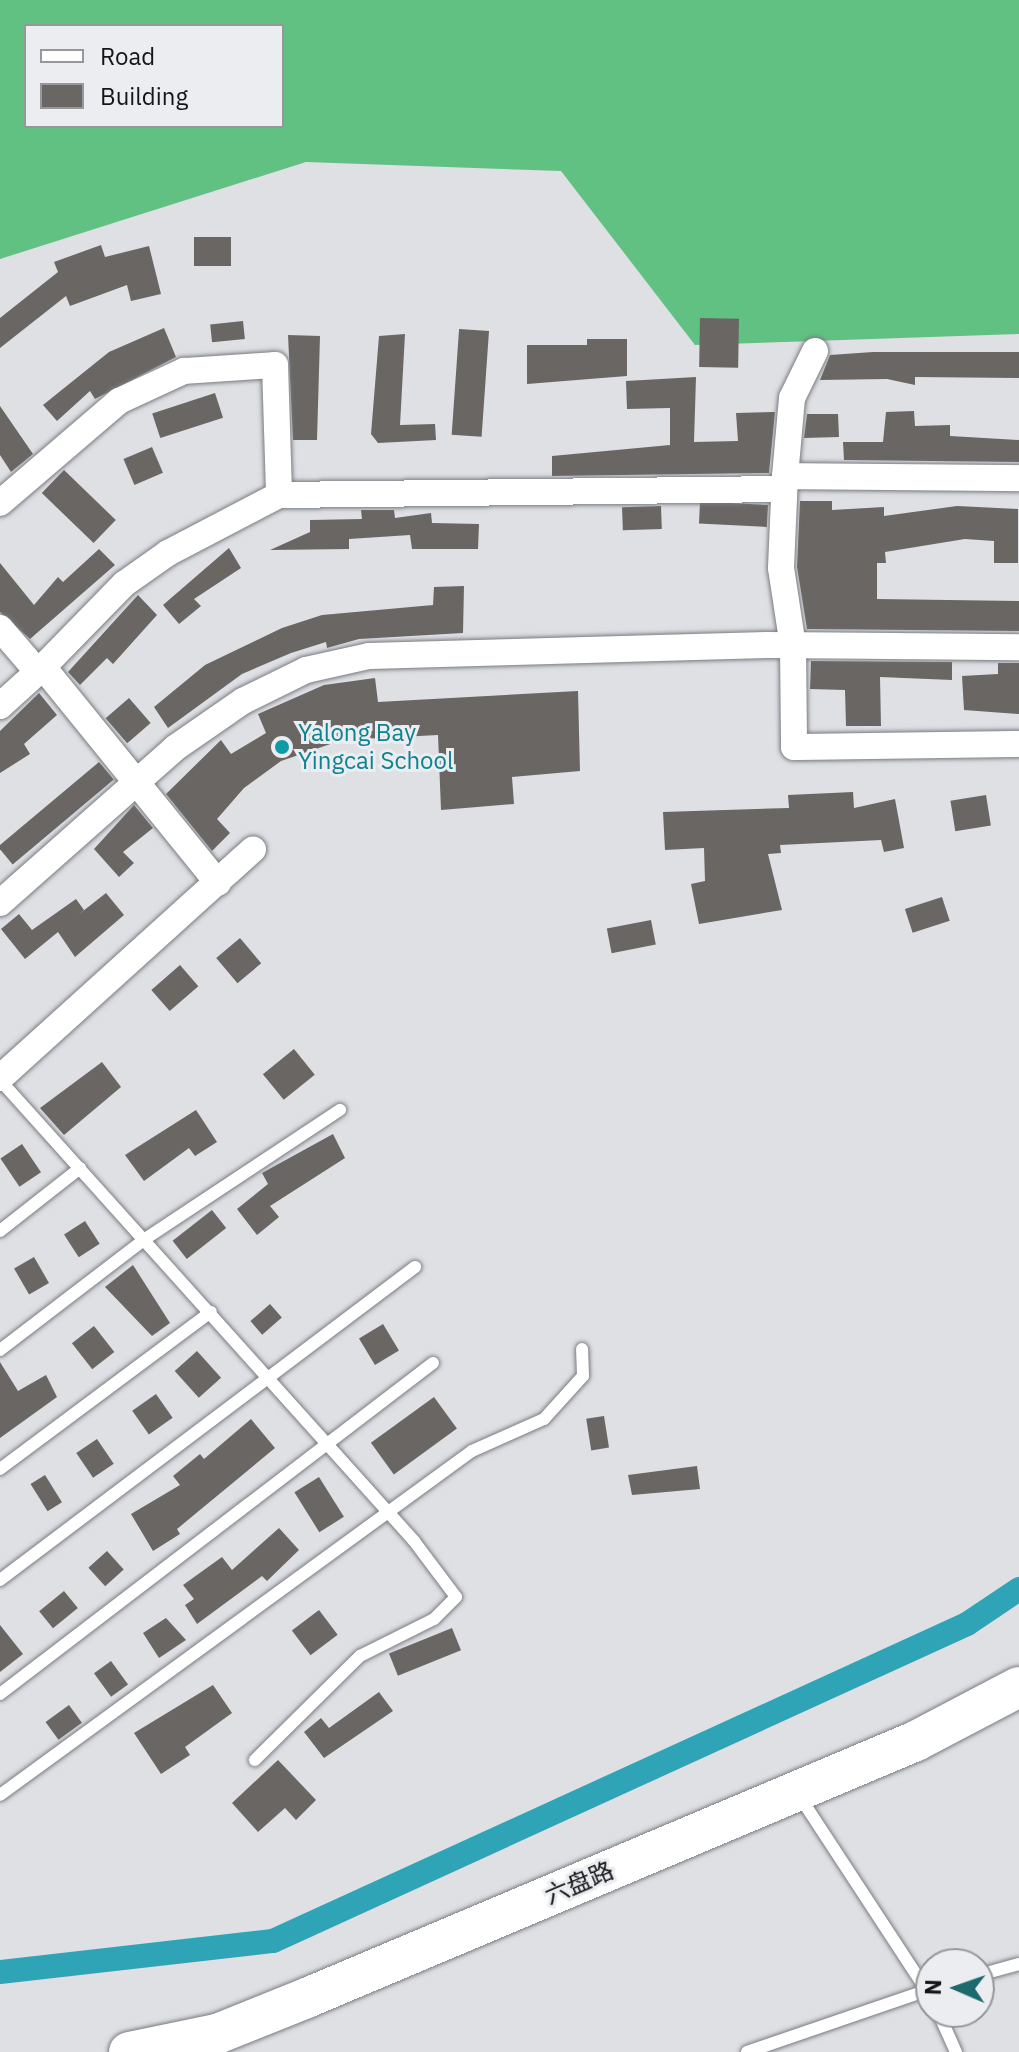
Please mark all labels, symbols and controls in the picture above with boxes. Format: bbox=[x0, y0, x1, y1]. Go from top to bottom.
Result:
legend bbox=[24, 24, 284, 128]
text: Road bbox=[100, 40, 155, 72]
text: Building bbox=[100, 80, 188, 112]
place label: Yalong Bay Yingcai School bbox=[298, 719, 454, 775]
marker: Yalong Bay Yingcai School bbox=[273, 738, 291, 756]
street label: 六盘路 bbox=[540, 1856, 618, 1910]
north arrow bbox=[915, 1948, 995, 2028]
text: N bbox=[918, 1979, 947, 1996]

